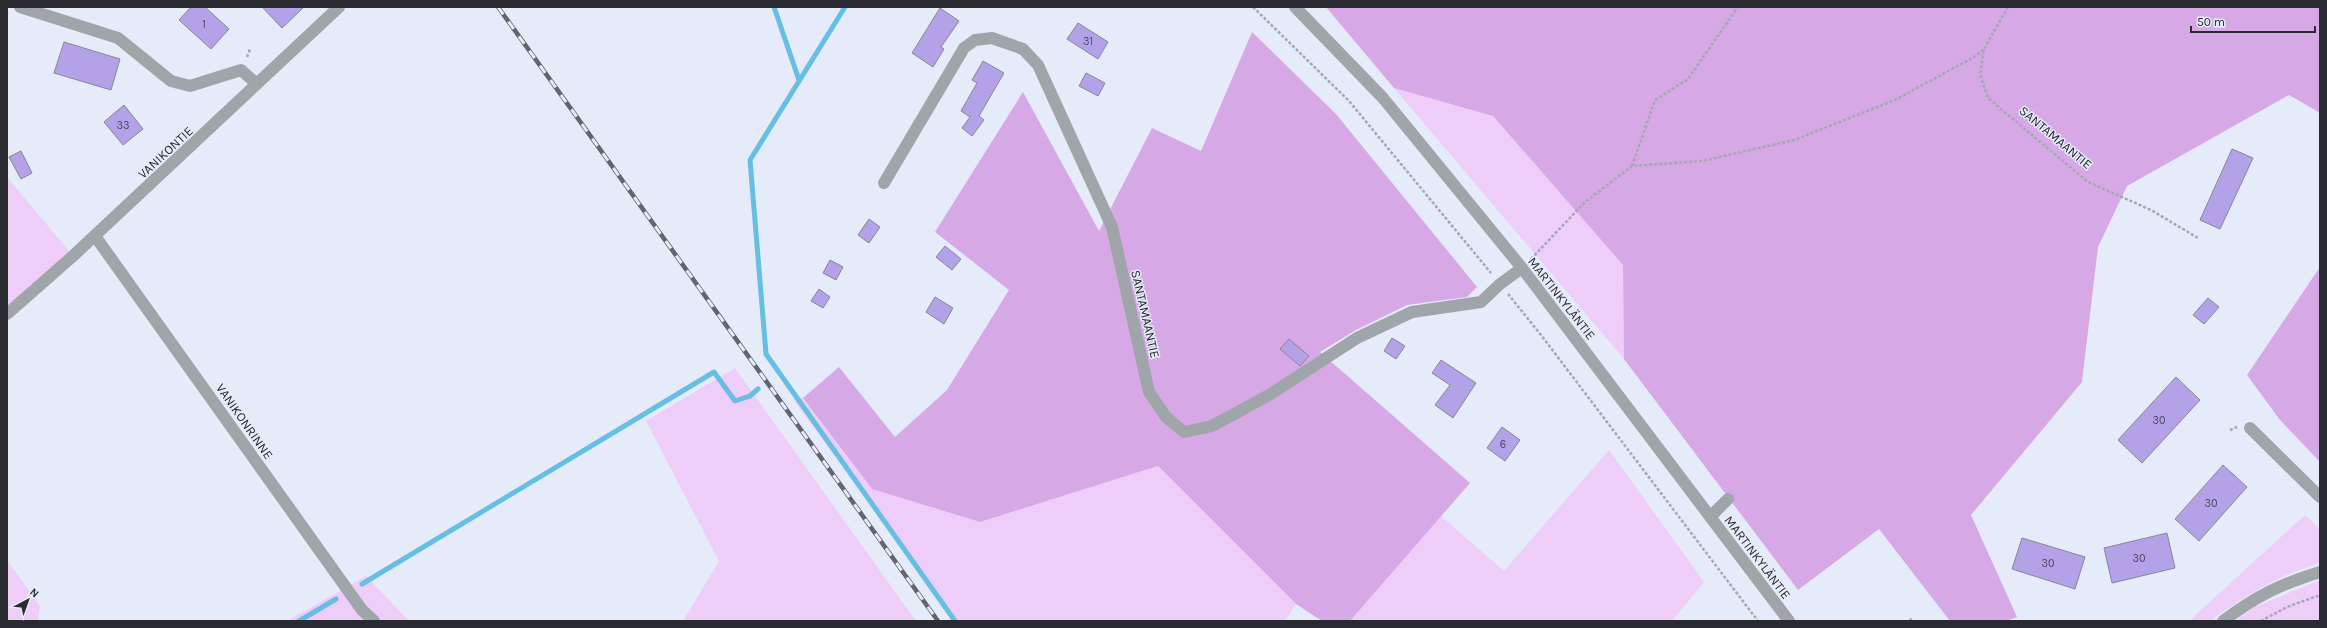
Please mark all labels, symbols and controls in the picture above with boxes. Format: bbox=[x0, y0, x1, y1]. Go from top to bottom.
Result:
scale bar bbox=[2191, 8, 2315, 34]
text: 50 m bbox=[2197, 15, 2225, 29]
house number: 1 bbox=[202, 18, 206, 31]
house number: 31 bbox=[1083, 35, 1093, 48]
street label: SANTAMAANTIE bbox=[2016, 103, 2095, 172]
house number: 33 bbox=[117, 119, 130, 132]
street label: VANIKONTIE bbox=[135, 123, 196, 182]
street label: MARTINKYLÄNTIE bbox=[1525, 254, 1599, 342]
street label: SANTAMAANTIE bbox=[1128, 269, 1163, 360]
street label: VANIKONRINNE bbox=[213, 381, 276, 462]
house number: 30 bbox=[2152, 414, 2166, 427]
house number: 6 bbox=[1500, 438, 1506, 451]
house number: 30 bbox=[2204, 497, 2218, 510]
street label: MARTINKYLÄNTIE bbox=[1721, 512, 1795, 602]
house number: 30 bbox=[2132, 552, 2146, 565]
house number: 30 bbox=[2041, 557, 2055, 570]
north arrow bbox=[8, 580, 48, 620]
text: N bbox=[27, 585, 41, 600]

